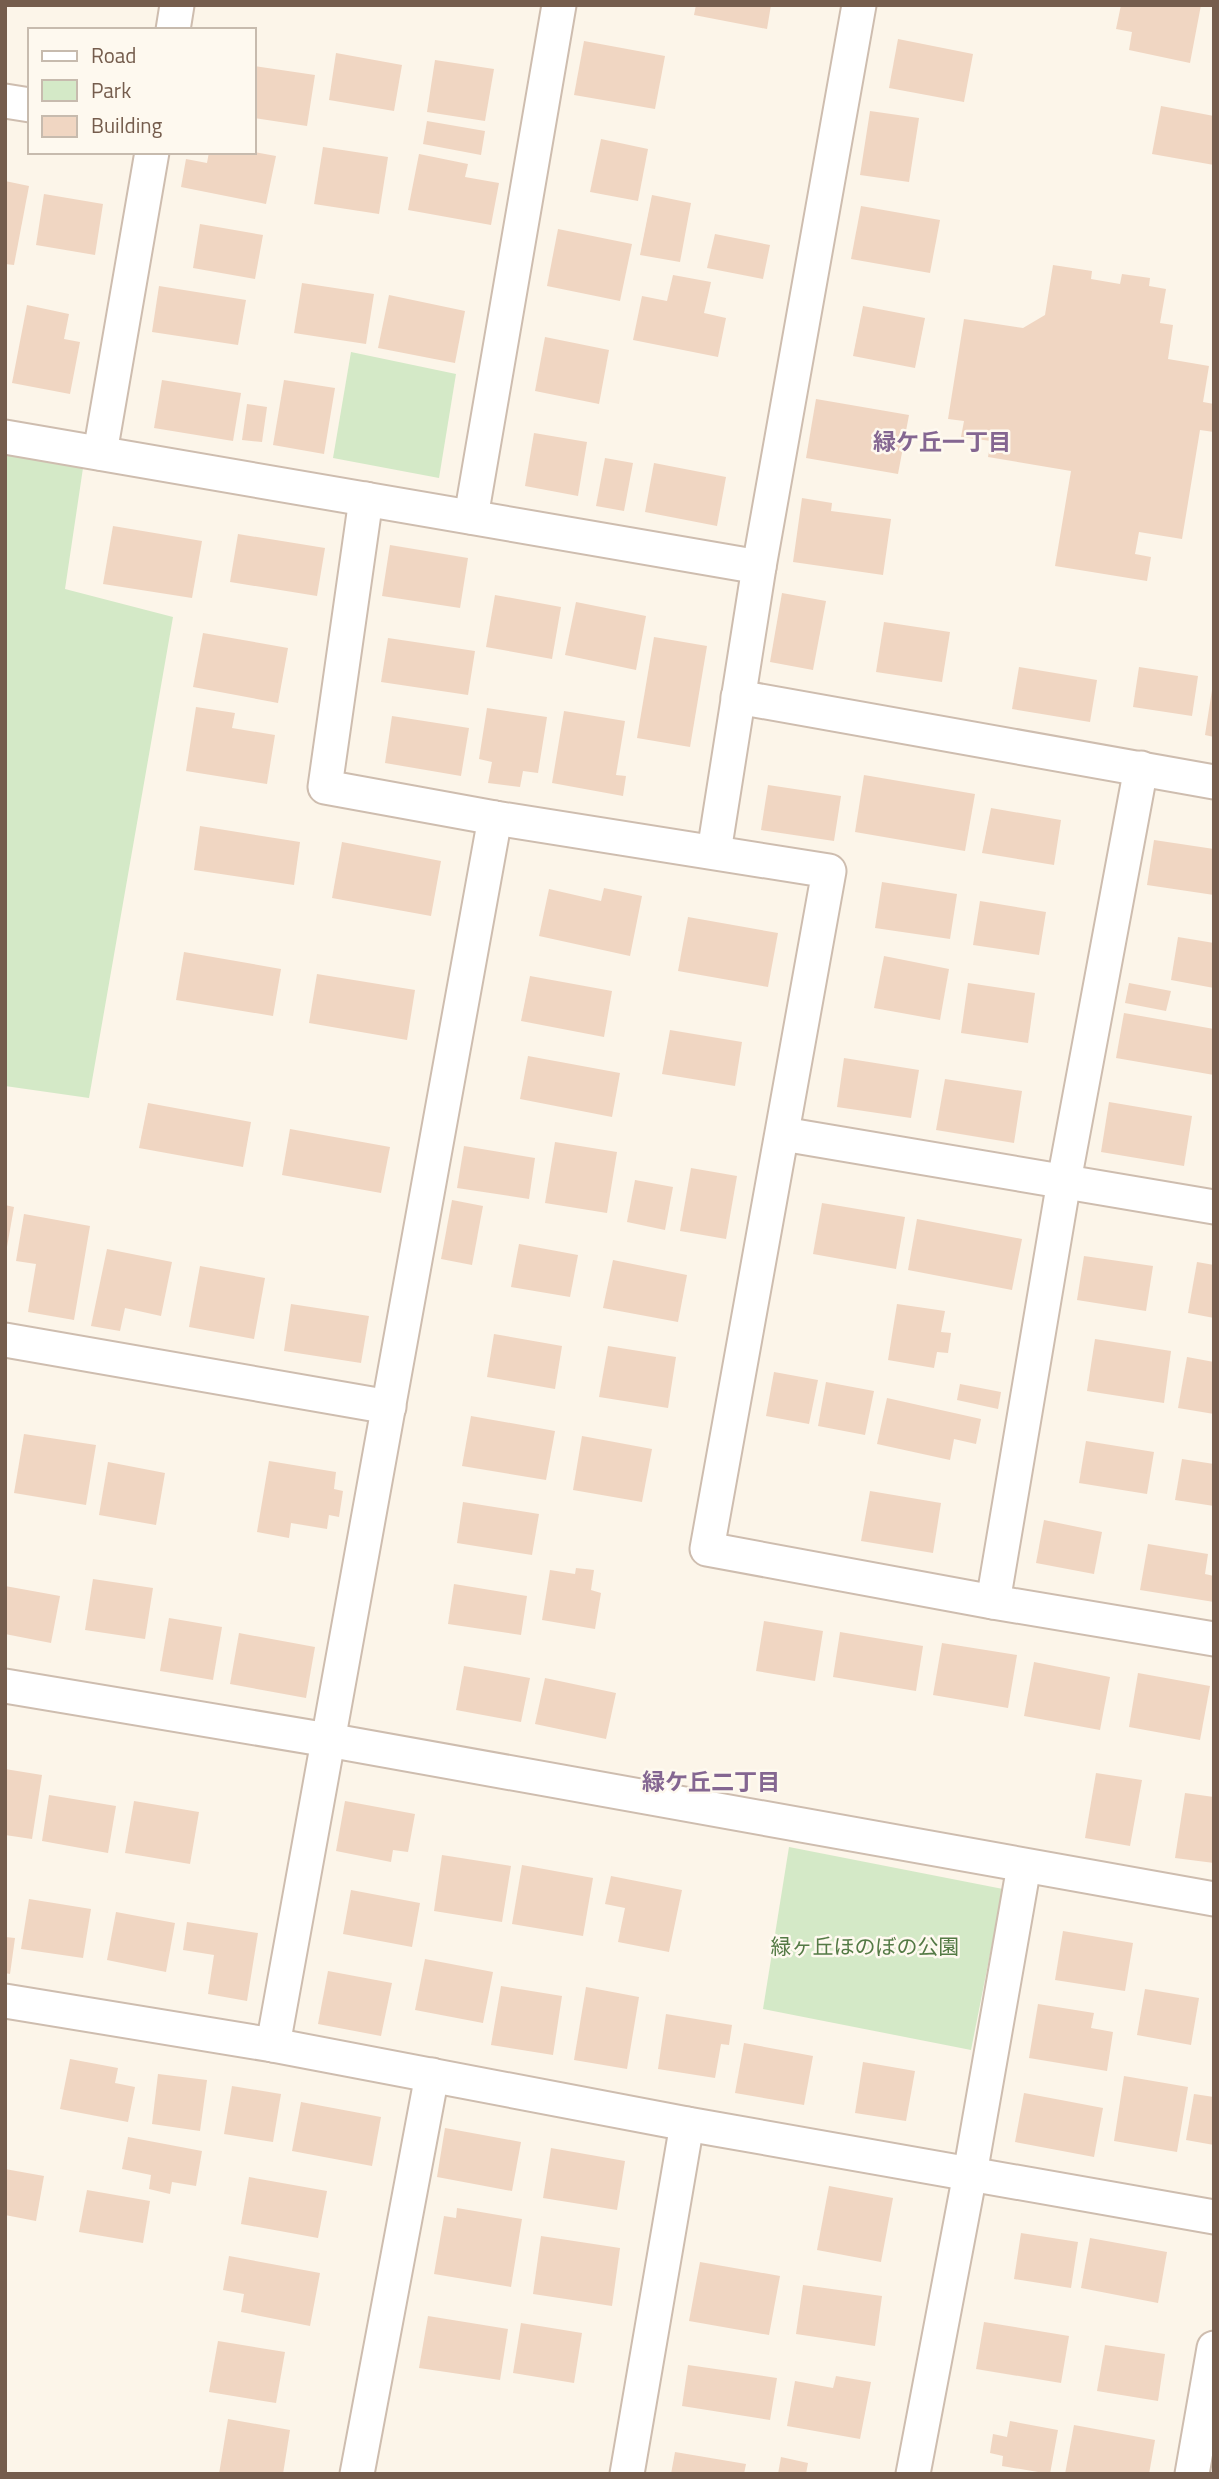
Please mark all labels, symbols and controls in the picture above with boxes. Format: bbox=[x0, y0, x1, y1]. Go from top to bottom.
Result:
legend bbox=[28, 28, 256, 154]
text: Road bbox=[91, 39, 136, 71]
text: Park bbox=[91, 74, 131, 106]
text: Building bbox=[91, 109, 163, 141]
district label: 緑ケ丘一丁目 bbox=[873, 424, 1011, 459]
district label: 緑ケ丘二丁目 bbox=[642, 1764, 780, 1799]
park label: 緑ヶ丘ほのぼの公園 bbox=[771, 1930, 960, 1962]

